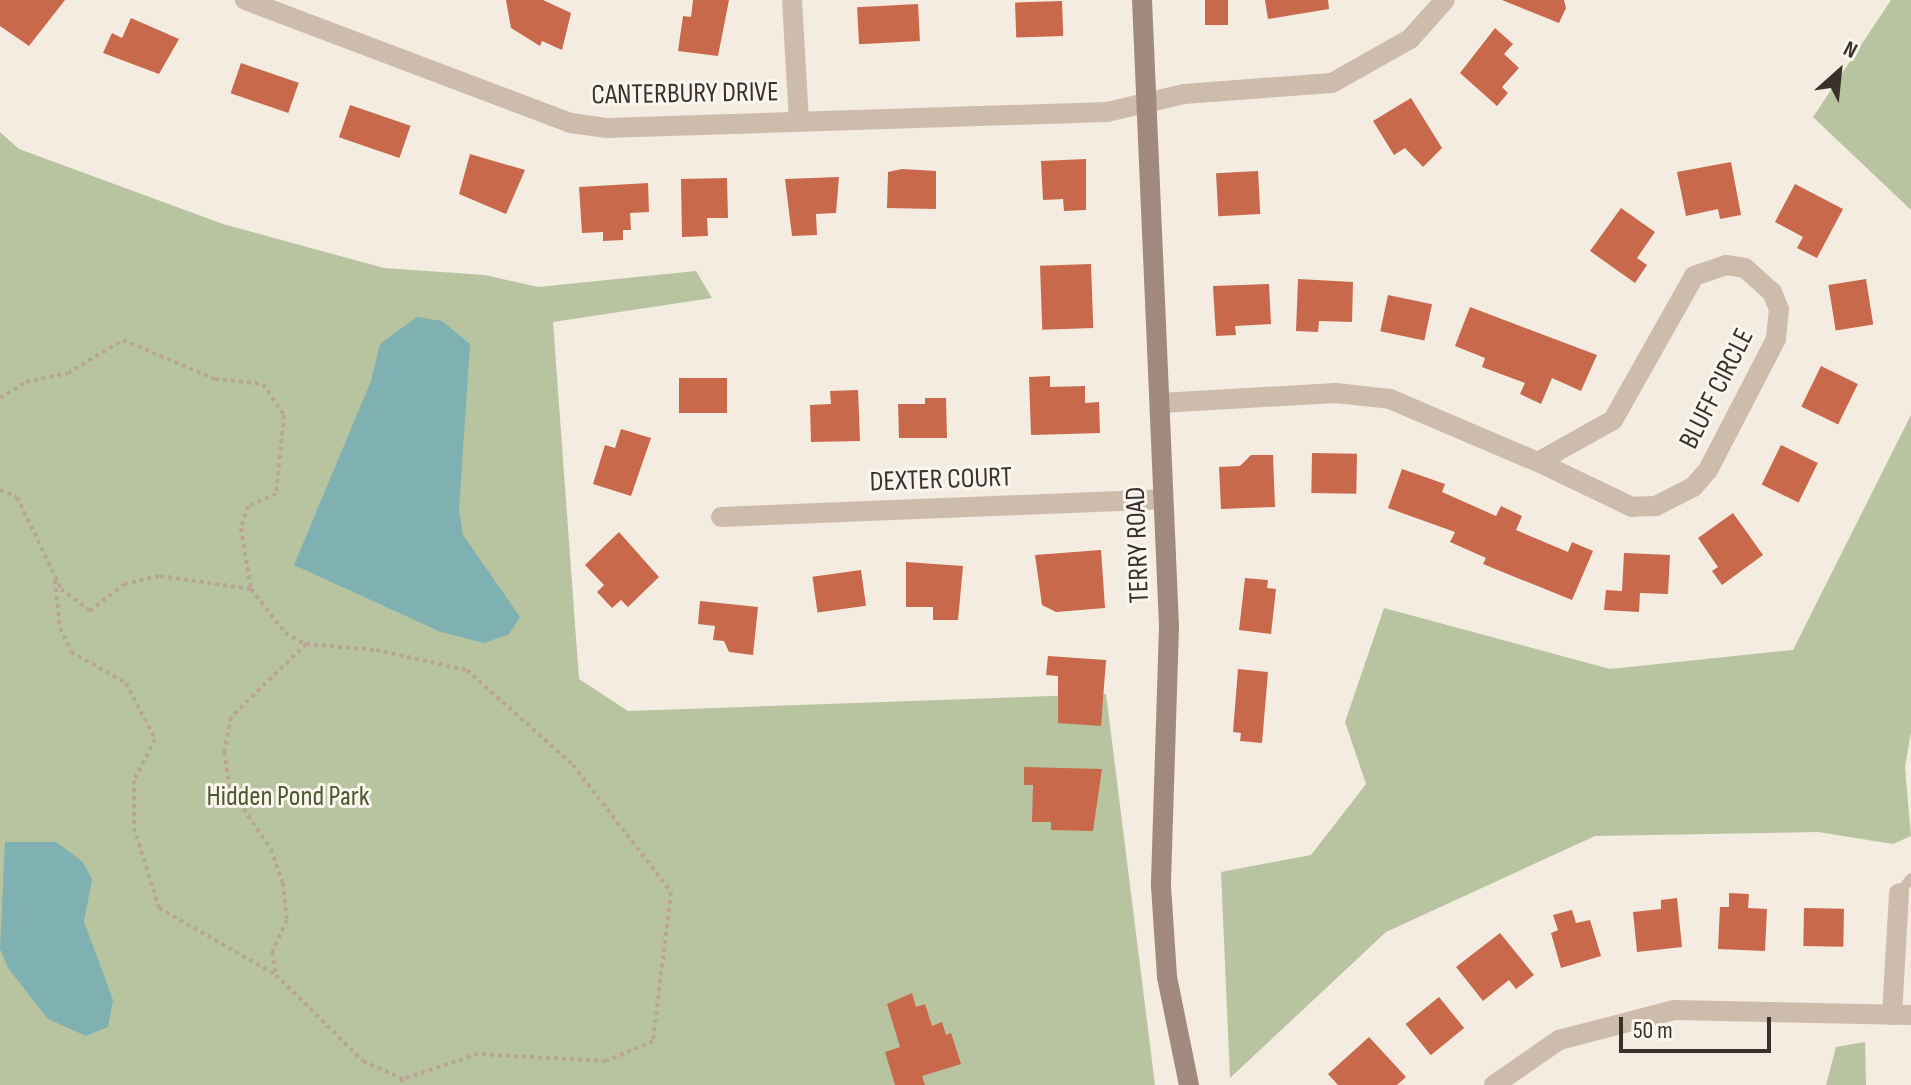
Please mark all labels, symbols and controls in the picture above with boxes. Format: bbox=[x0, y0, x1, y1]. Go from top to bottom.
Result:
north arrow bbox=[1799, 32, 1879, 112]
text: N bbox=[1839, 35, 1861, 65]
street label: CANTERBURY DRIVE bbox=[591, 76, 779, 112]
street label: BLUFF CIRCLE bbox=[1672, 323, 1762, 455]
street label: DEXTER COURT bbox=[869, 461, 1013, 499]
street label: TERRY ROAD bbox=[1119, 486, 1157, 604]
park label: Hidden Pond Park bbox=[207, 780, 369, 814]
scale bar bbox=[1623, 1001, 1775, 1051]
text: 50 m bbox=[1633, 1016, 1673, 1045]

